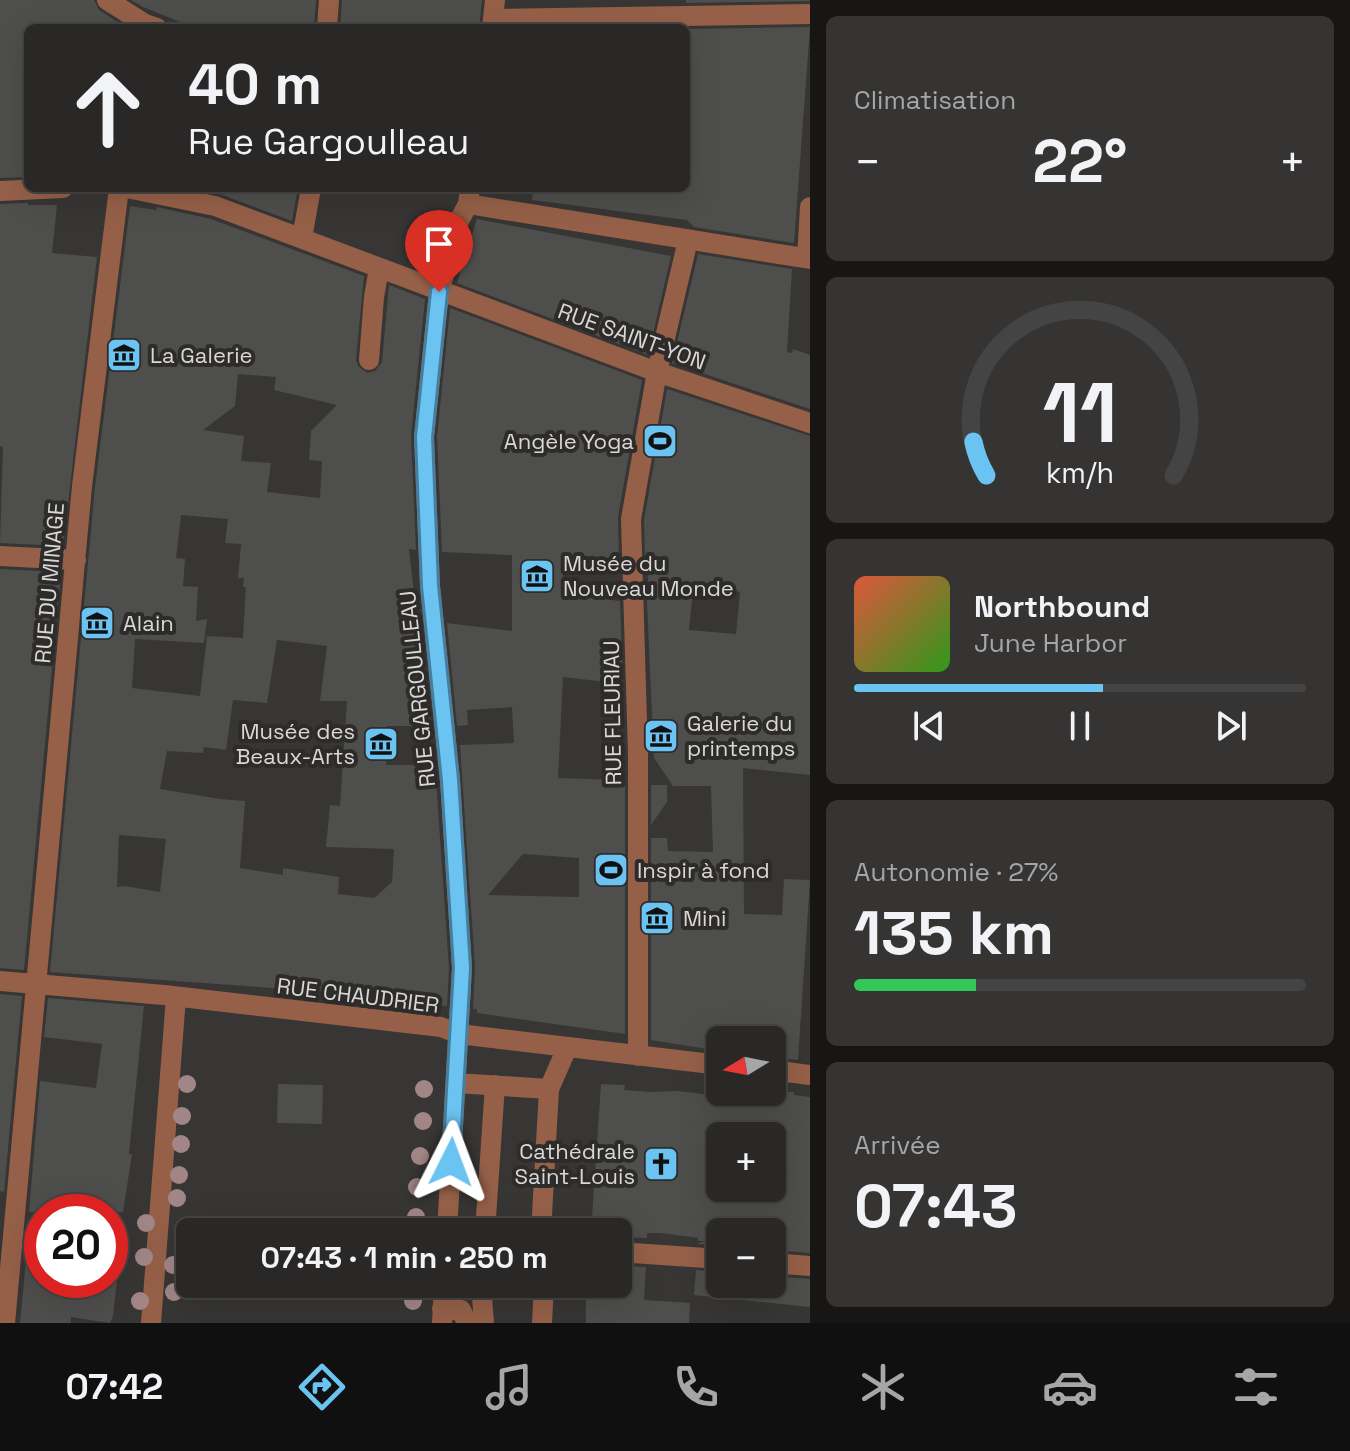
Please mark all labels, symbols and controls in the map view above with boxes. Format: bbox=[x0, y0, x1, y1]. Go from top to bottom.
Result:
text: 40 m bbox=[188, 49, 322, 120]
icon: ahead bbox=[56, 56, 160, 160]
text: Climatisation bbox=[854, 83, 1016, 117]
text: Rue Gargoulleau bbox=[188, 119, 469, 165]
text: 22° bbox=[1033, 123, 1127, 200]
text: − bbox=[854, 134, 881, 190]
text: + bbox=[1279, 134, 1306, 190]
pin bbox=[405, 210, 473, 292]
icon: arrive bbox=[417, 222, 461, 266]
street label: RUE SAINT-YON bbox=[554, 296, 710, 376]
museum icon: La Galerie bbox=[105, 336, 143, 374]
place label: La Galerie bbox=[150, 341, 253, 369]
text: 11 bbox=[1042, 360, 1118, 466]
sports icon: Angèle Yoga bbox=[641, 422, 679, 460]
place label: Angèle Yoga bbox=[504, 427, 634, 455]
text: km/h bbox=[1046, 455, 1114, 491]
street label: RUE DU MINAGE bbox=[28, 502, 70, 664]
place label: Musée du Nouveau Monde bbox=[563, 549, 734, 602]
museum icon: Musée du Nouveau Monde bbox=[518, 557, 556, 595]
text: Northbound bbox=[974, 587, 1150, 626]
street label: RUE GARGOULLEAU bbox=[393, 589, 441, 789]
museum icon: Alain bbox=[78, 604, 116, 642]
place label: Alain bbox=[123, 609, 174, 637]
text: June Harbor bbox=[974, 626, 1127, 660]
street label: RUE FLEURIAU bbox=[597, 640, 627, 786]
icon: previous bbox=[907, 704, 951, 748]
icon: pause bbox=[1058, 704, 1102, 748]
icon: next bbox=[1209, 704, 1253, 748]
place label: Galerie du printemps bbox=[687, 709, 795, 762]
place label: Musée des Beaux-Arts bbox=[236, 717, 355, 770]
museum icon: Galerie du printemps bbox=[642, 717, 680, 755]
museum icon: Musée des Beaux-Arts bbox=[362, 725, 400, 763]
sports icon: Inspir à fond bbox=[592, 851, 630, 889]
text: Autonomie · 27% bbox=[854, 855, 1058, 889]
place label: Inspir à fond bbox=[637, 856, 770, 884]
text: 135 km bbox=[854, 895, 1054, 972]
museum icon: Mini bbox=[638, 899, 676, 937]
place label: Mini bbox=[683, 904, 726, 932]
street label: RUE CHAUDRIER bbox=[275, 971, 441, 1019]
north arrow bbox=[706, 1026, 786, 1106]
map controls bbox=[706, 1026, 786, 1298]
position arrow bbox=[409, 1120, 493, 1204]
button: + bbox=[706, 1122, 786, 1202]
text: Arrivée bbox=[854, 1128, 941, 1162]
place label: Cathédrale Saint-Louis bbox=[515, 1137, 635, 1190]
church icon: Cathédrale Saint-Louis bbox=[642, 1145, 680, 1183]
text: 07:43 bbox=[854, 1168, 1017, 1245]
speed limit sign: 20 bbox=[24, 1194, 128, 1298]
button: − bbox=[706, 1218, 786, 1298]
text: 07:43 · 1 min · 250 m bbox=[260, 1238, 548, 1277]
icon: directions bbox=[294, 1359, 350, 1415]
icon: music bbox=[481, 1359, 537, 1415]
icon: phone bbox=[668, 1359, 724, 1415]
icon: climate bbox=[855, 1359, 911, 1415]
icon: car bbox=[1042, 1359, 1098, 1415]
icon: filters bbox=[1228, 1359, 1284, 1415]
text: 07:42 bbox=[65, 1364, 163, 1410]

